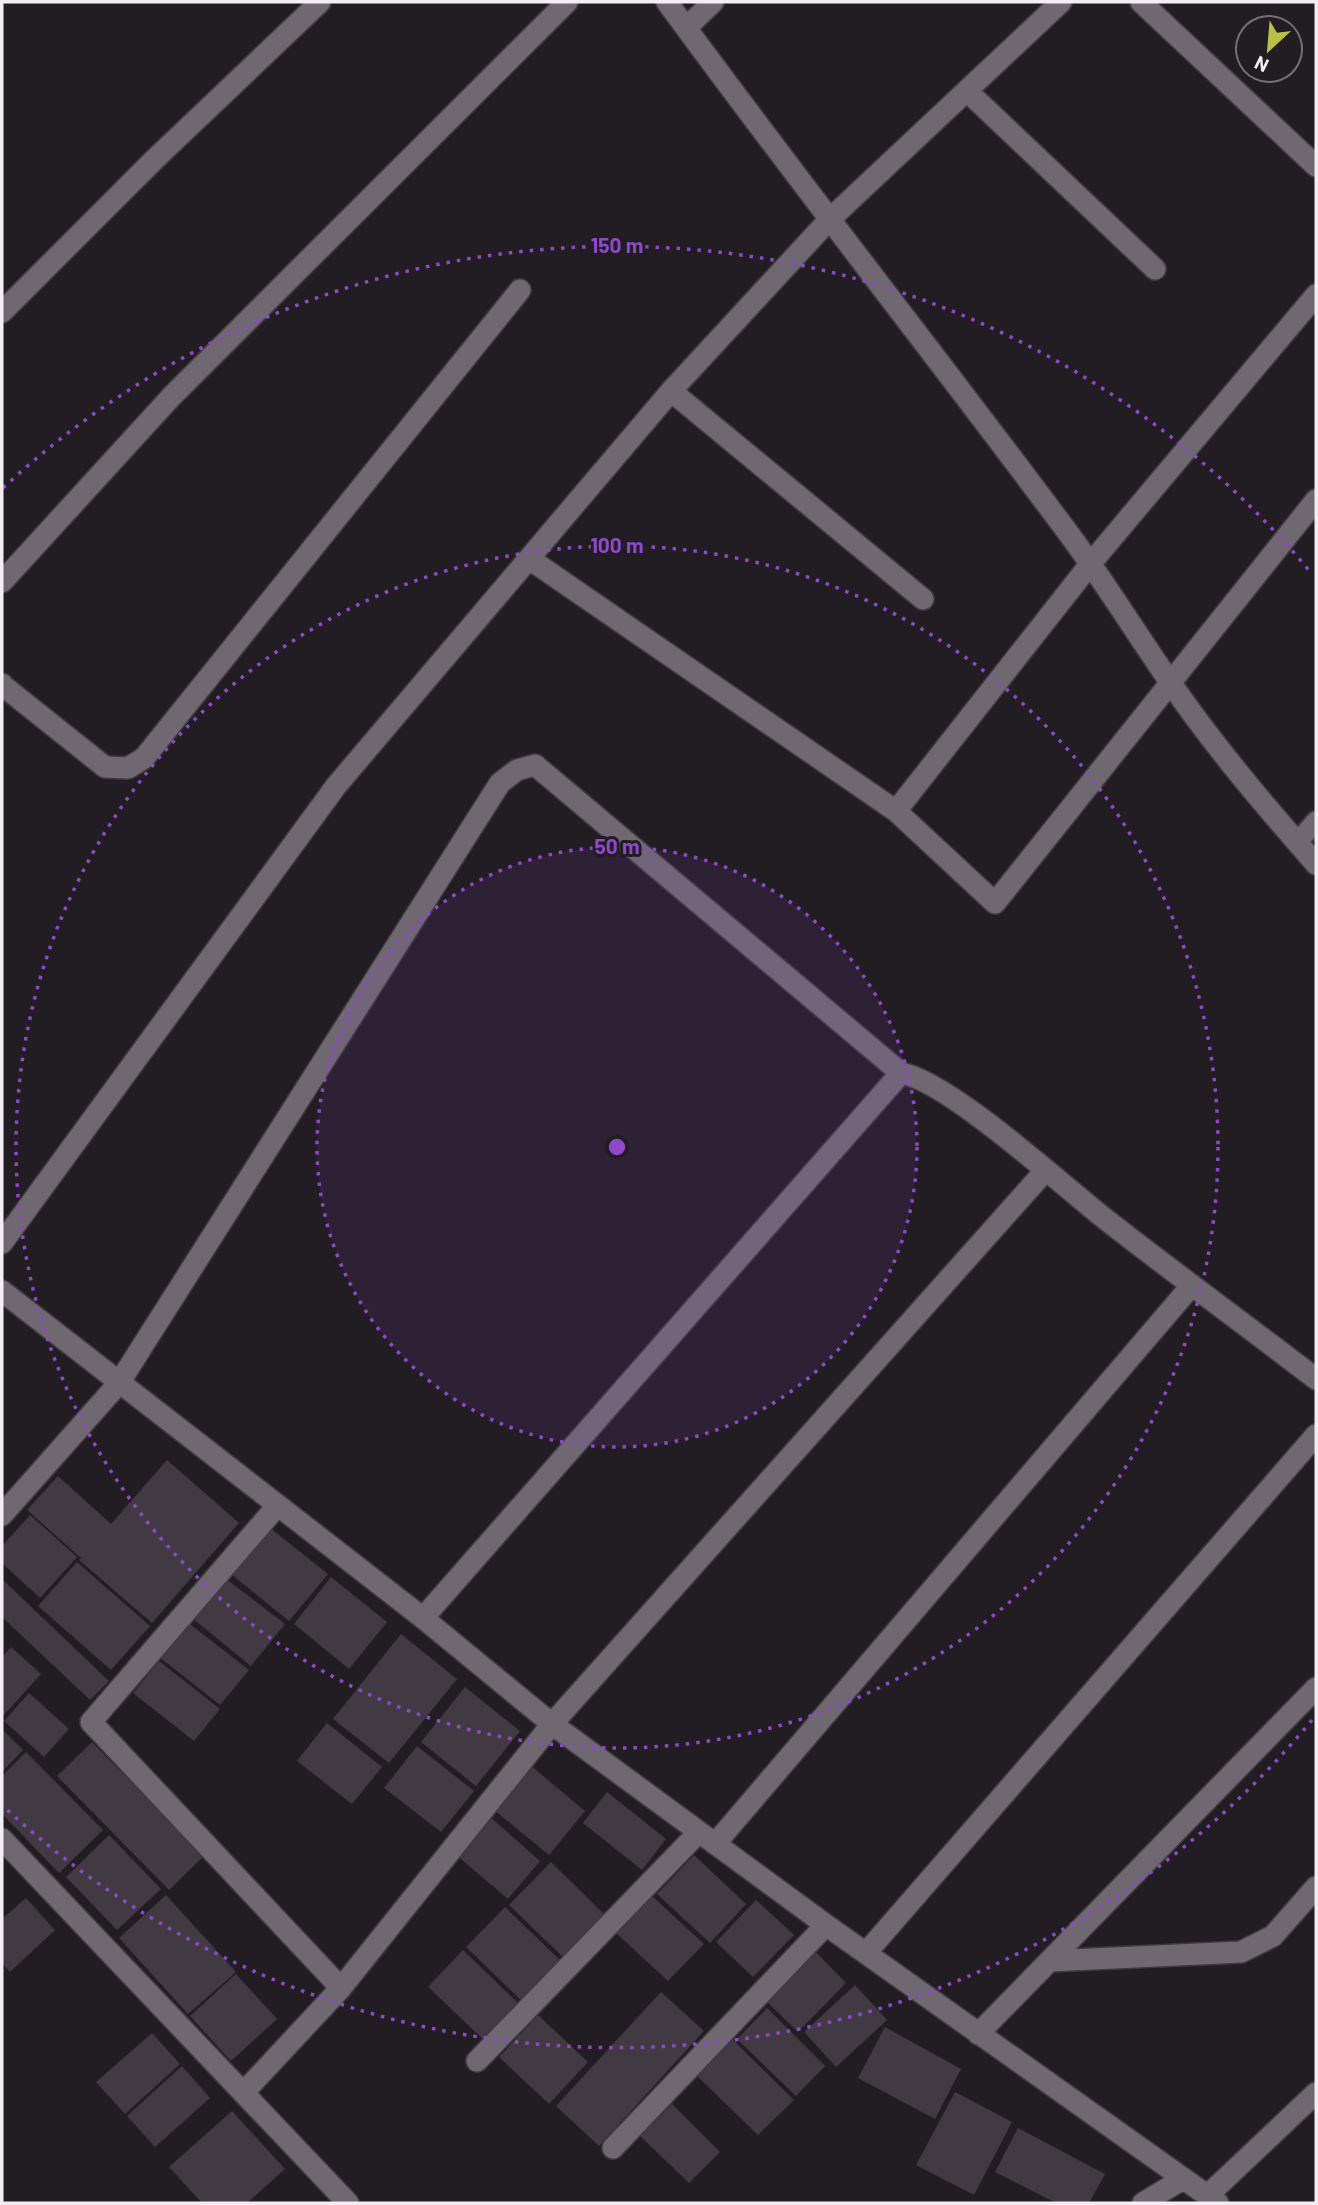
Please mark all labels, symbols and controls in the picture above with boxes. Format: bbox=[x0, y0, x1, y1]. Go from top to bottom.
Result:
north arrow bbox=[1234, 14, 1304, 84]
text: N bbox=[1251, 52, 1272, 78]
text: 150 m bbox=[591, 232, 643, 257]
text: 100 m bbox=[590, 532, 644, 557]
text: 50 m bbox=[594, 833, 640, 858]
centre of rings bbox=[605, 1135, 629, 1159]

